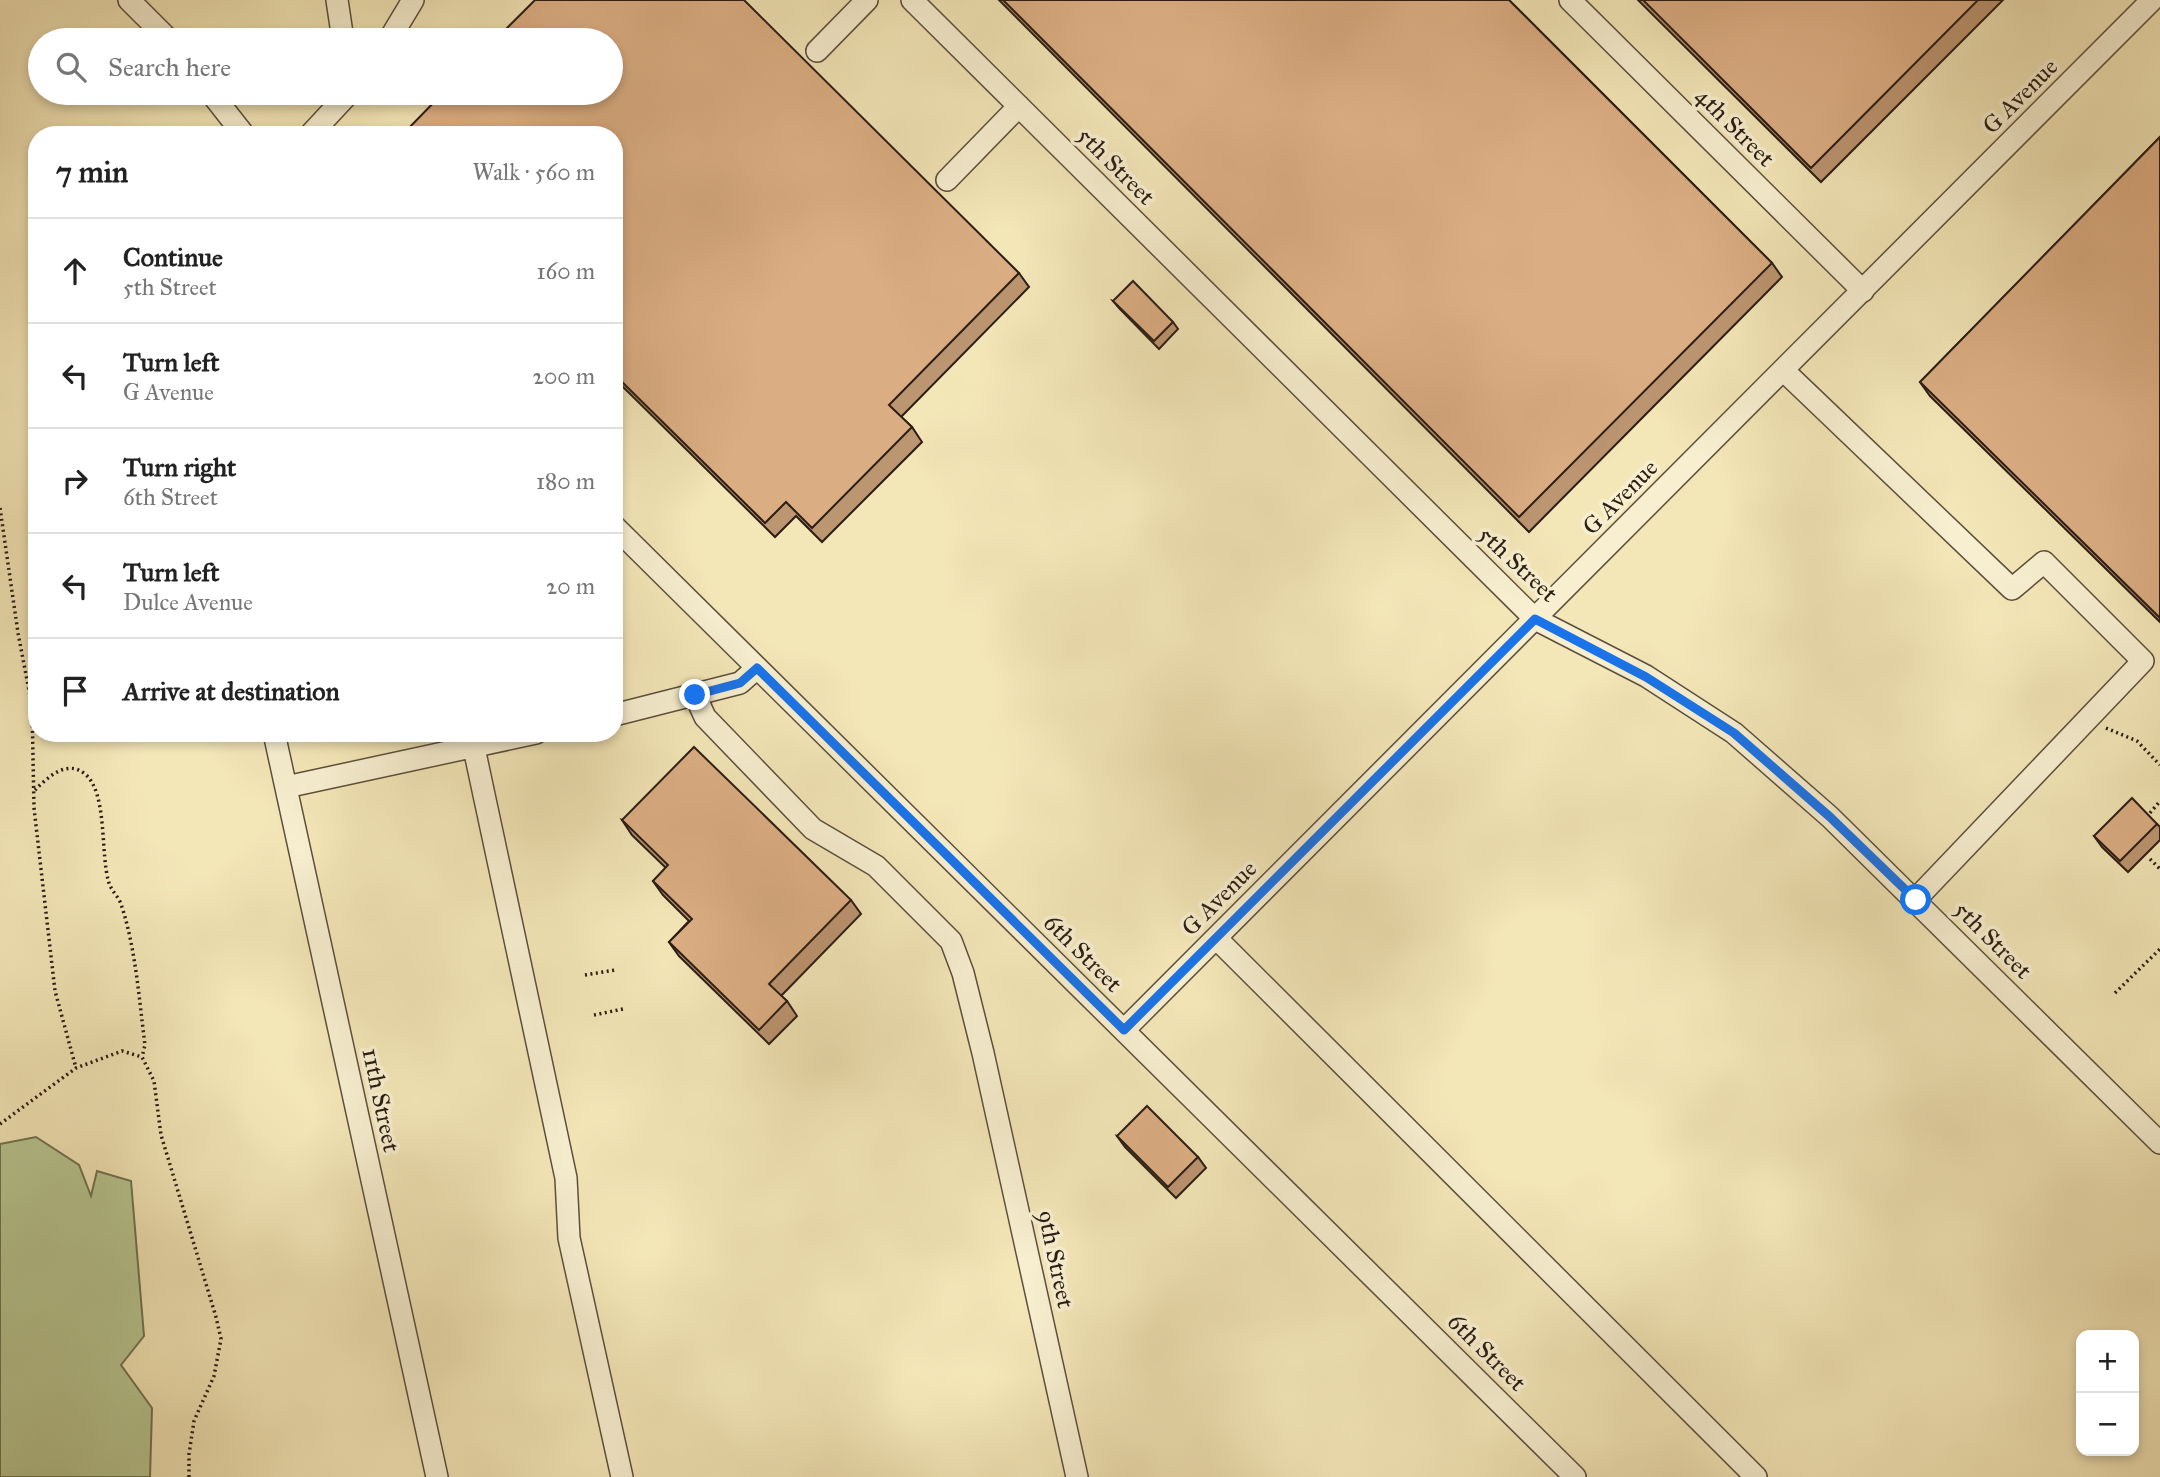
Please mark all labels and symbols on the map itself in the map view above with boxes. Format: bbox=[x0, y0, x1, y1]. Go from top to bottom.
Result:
street label: G Avenue bbox=[1976, 52, 2064, 140]
street label: 4th Street bbox=[1689, 81, 1781, 173]
street label: 5th Street bbox=[1071, 121, 1162, 212]
street label: G Avenue bbox=[1576, 453, 1664, 541]
street label: 5th Street bbox=[1472, 520, 1564, 609]
route end bbox=[679, 679, 710, 710]
street label: G Avenue bbox=[1175, 854, 1263, 942]
route start bbox=[1900, 884, 1931, 915]
street label: 5th Street bbox=[1948, 895, 2039, 986]
street label: 6th Street bbox=[1037, 907, 1129, 999]
street label: 11th Street bbox=[355, 1045, 407, 1155]
street label: 9th Street bbox=[1031, 1207, 1081, 1311]
street label: 6th Street bbox=[1441, 1306, 1533, 1398]

